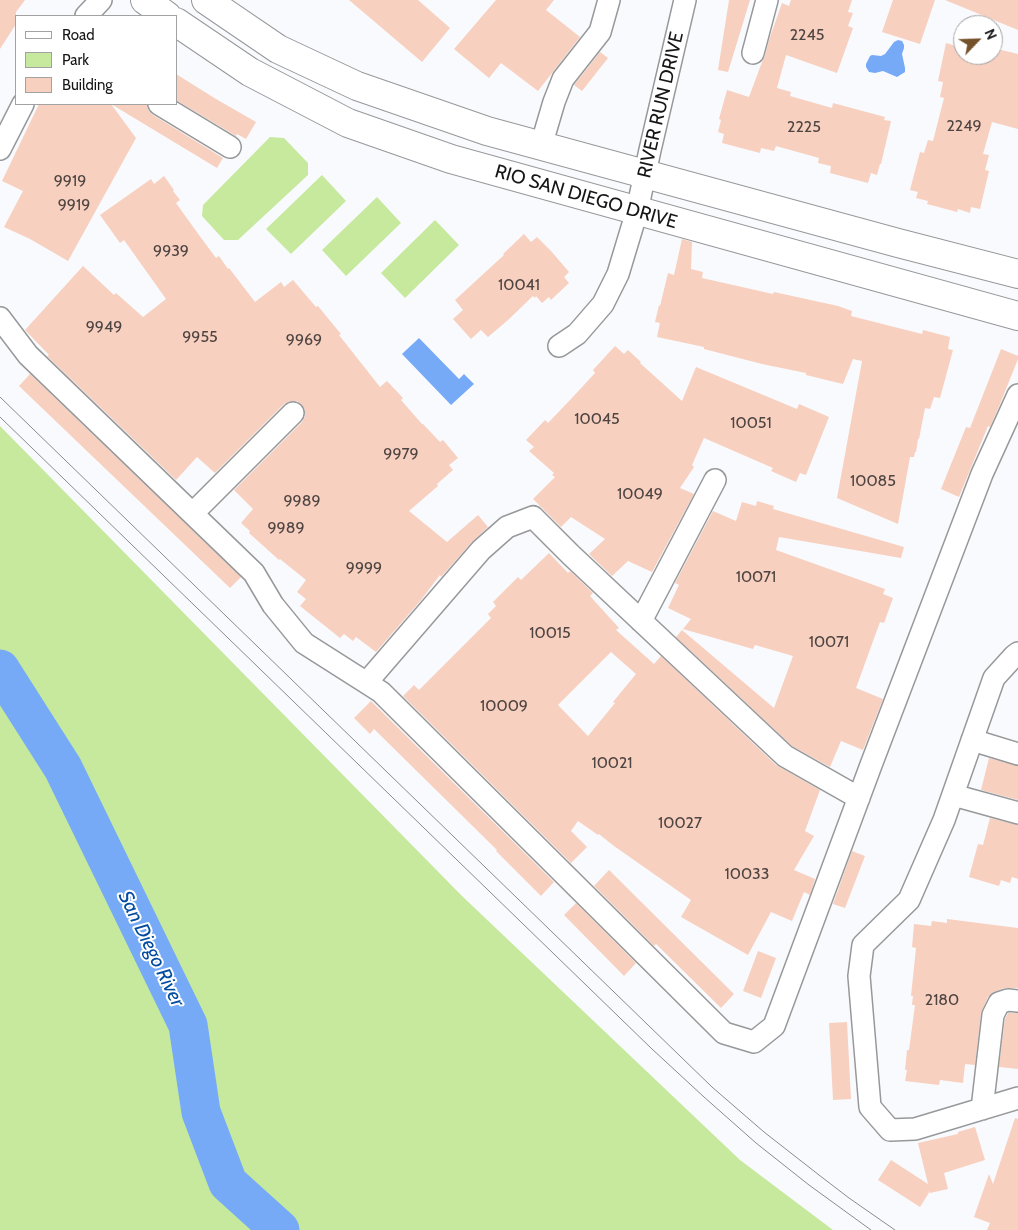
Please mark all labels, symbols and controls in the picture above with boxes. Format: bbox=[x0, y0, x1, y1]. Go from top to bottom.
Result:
legend bbox=[15, 15, 178, 105]
north arrow bbox=[953, 15, 1003, 65]
house number: 2245 bbox=[790, 25, 824, 45]
text: Road bbox=[62, 26, 95, 44]
text: N bbox=[981, 26, 1001, 42]
street label: RIVER RUN DRIVE bbox=[633, 30, 689, 180]
text: Park bbox=[62, 51, 89, 69]
text: Building bbox=[62, 76, 113, 94]
house number: 2249 bbox=[946, 116, 982, 136]
house number: 2225 bbox=[787, 117, 821, 137]
street label: RIO SAN DIEGO DRIVE bbox=[492, 160, 680, 234]
house number: 9919 bbox=[54, 171, 86, 191]
house number: 9919 bbox=[58, 195, 90, 215]
house number: 9939 bbox=[153, 241, 189, 261]
house number: 10041 bbox=[498, 275, 540, 295]
house number: 9949 bbox=[86, 317, 122, 337]
house number: 9955 bbox=[182, 327, 218, 347]
house number: 9969 bbox=[286, 330, 322, 350]
house number: 10045 bbox=[574, 409, 620, 429]
house number: 10051 bbox=[730, 413, 772, 433]
house number: 9979 bbox=[383, 444, 419, 464]
house number: 10085 bbox=[850, 471, 896, 491]
house number: 10049 bbox=[617, 484, 663, 504]
house number: 9989 bbox=[284, 491, 320, 511]
house number: 9989 bbox=[268, 518, 304, 538]
house number: 9999 bbox=[346, 558, 382, 578]
house number: 10071 bbox=[736, 567, 776, 587]
house number: 10015 bbox=[529, 623, 571, 643]
house number: 10071 bbox=[809, 632, 849, 652]
house number: 10009 bbox=[480, 696, 528, 716]
house number: 10021 bbox=[591, 753, 633, 773]
house number: 10027 bbox=[658, 813, 702, 833]
house number: 10033 bbox=[725, 864, 769, 884]
water label: San Diego River bbox=[113, 887, 189, 1011]
house number: 2180 bbox=[925, 990, 959, 1010]

